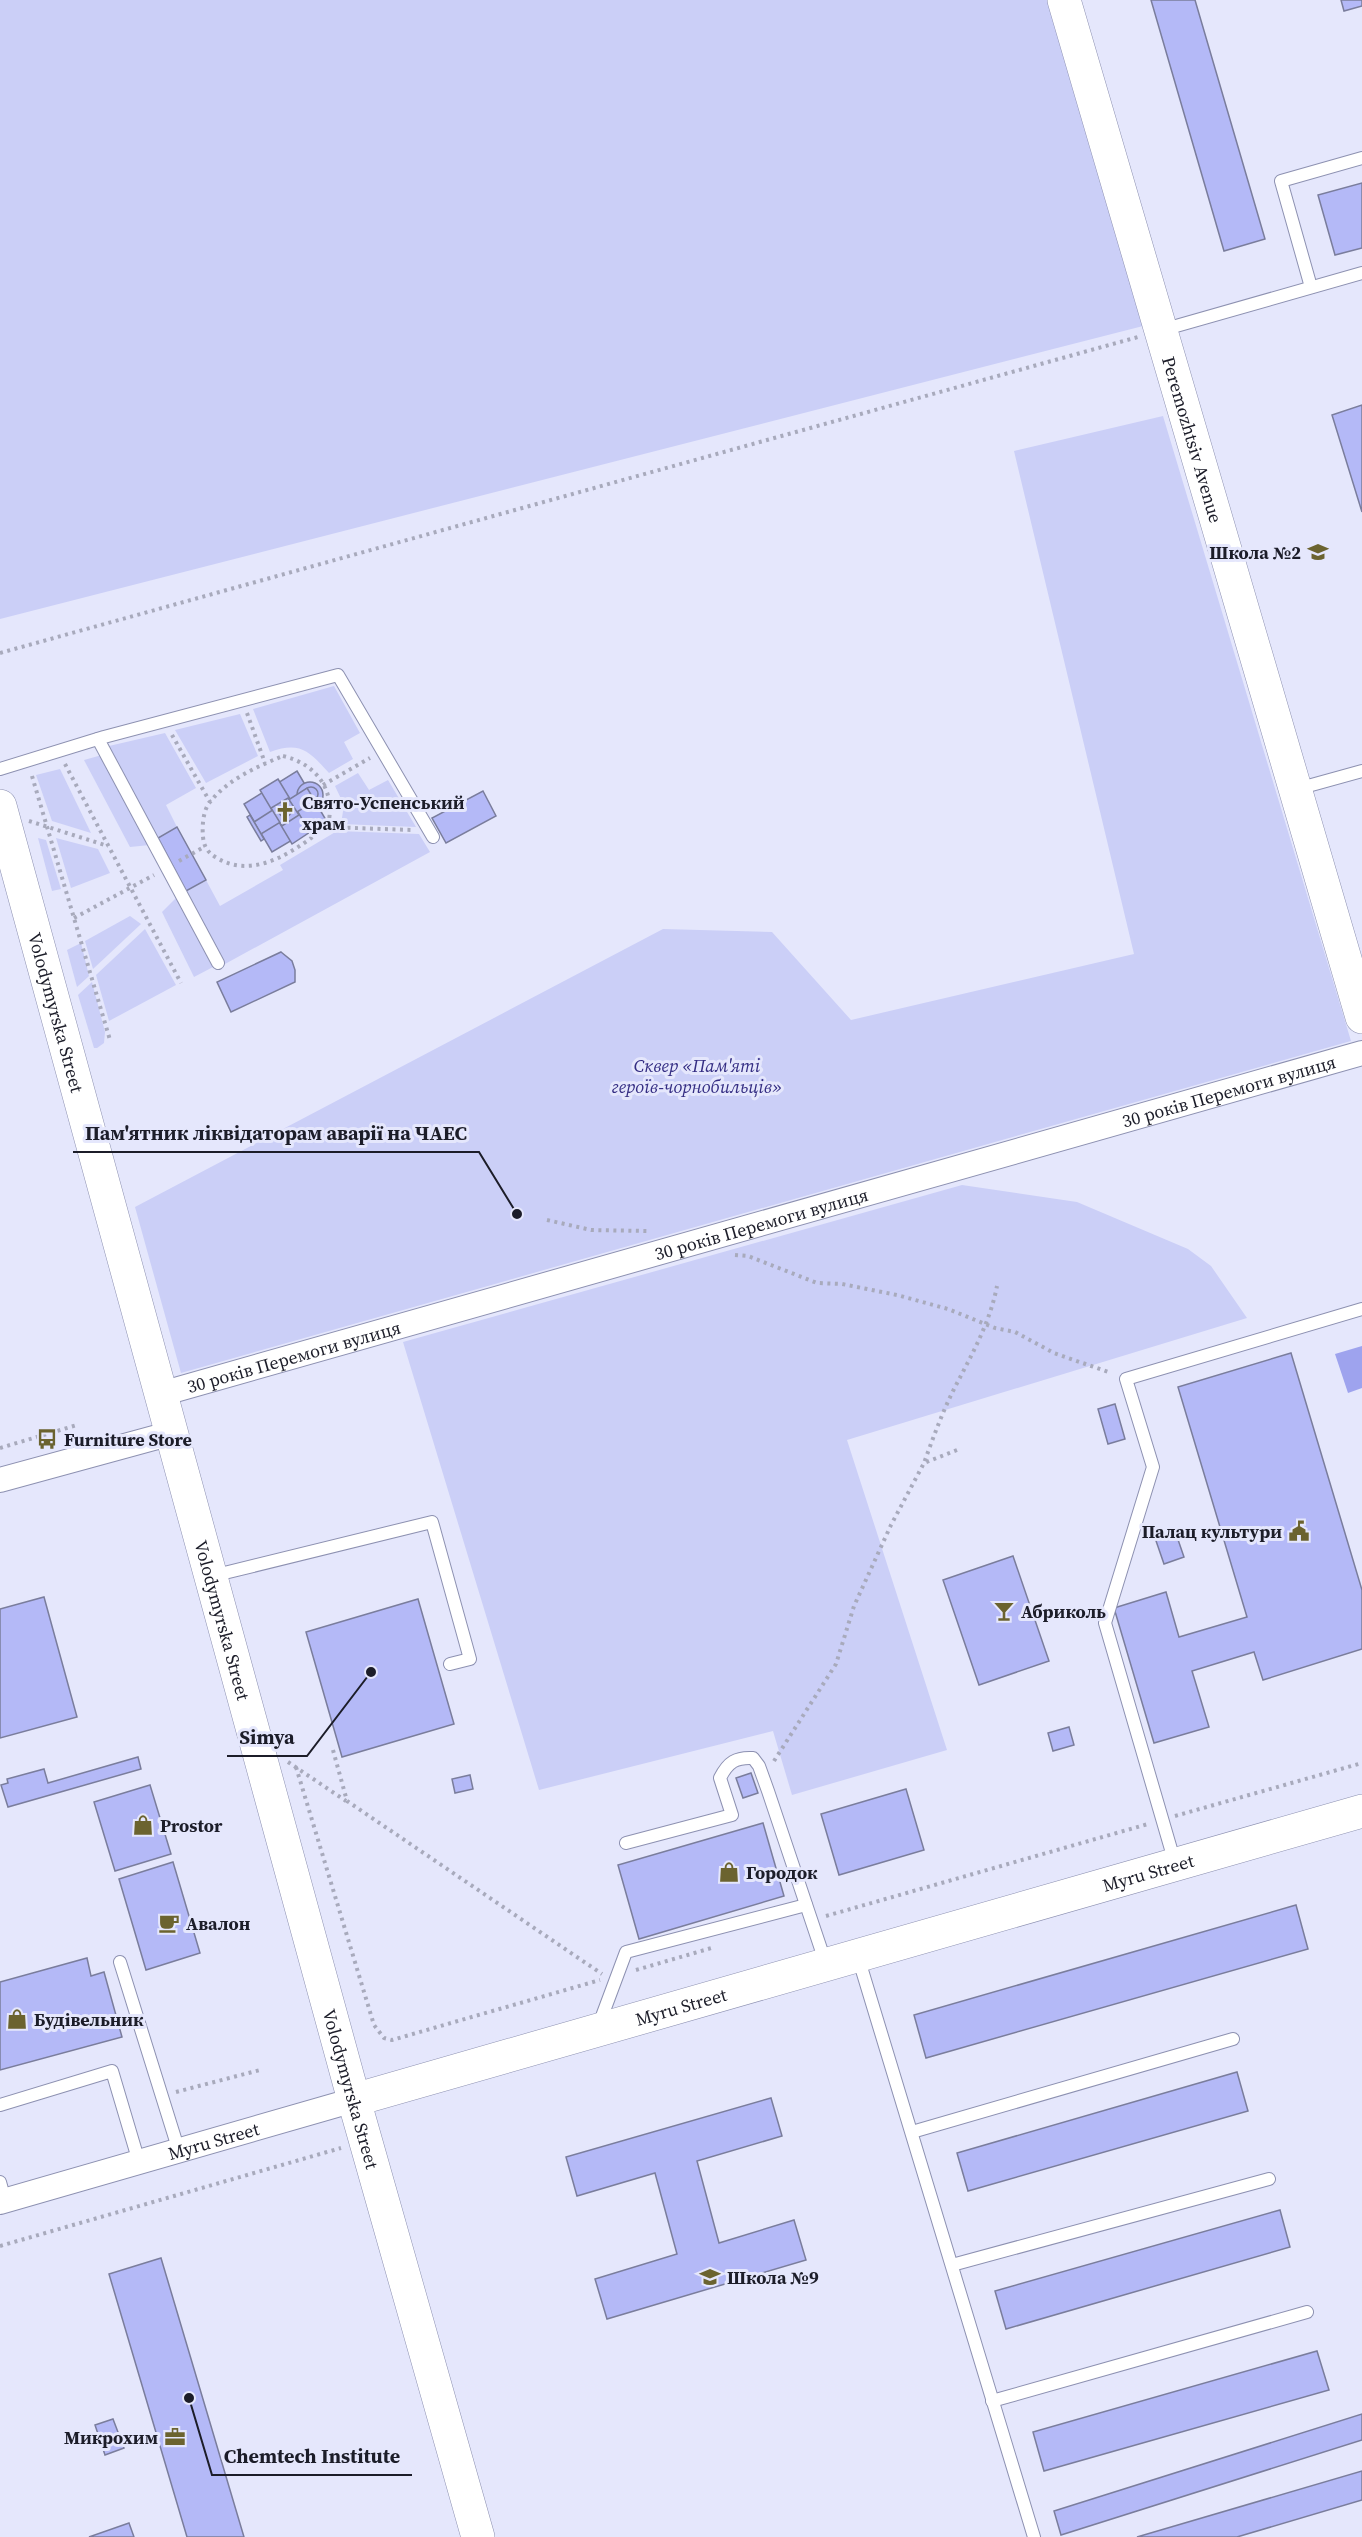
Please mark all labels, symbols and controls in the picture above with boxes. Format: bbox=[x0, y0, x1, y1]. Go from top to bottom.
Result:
street label: Peremozhtsiv Avenue bbox=[1157, 353, 1229, 526]
place label: Школа №2 bbox=[1209, 540, 1301, 565]
school or university icon: Школа №2 bbox=[1306, 540, 1330, 564]
place label: Свято-Успенський храм bbox=[302, 790, 465, 836]
church icon: Свято-Успенський храм bbox=[273, 800, 297, 824]
street label: Volodymyrska Street bbox=[23, 930, 90, 1095]
street label: 30 років Перемоги вулиця bbox=[1119, 1049, 1339, 1133]
park label: Сквер «Пам'яті героїв-чорнобильців» bbox=[612, 1053, 782, 1099]
callout: Пам'ятник ліквідаторам аварії на ЧАЕС bbox=[73, 1114, 479, 1152]
text: Пам'ятник ліквідаторам аварії на ЧАЕС bbox=[85, 1119, 467, 1147]
street label: 30 років Перемоги вулиця bbox=[652, 1181, 871, 1266]
street label: 30 років Перемоги вулиця bbox=[184, 1314, 404, 1399]
bus stop icon: Furniture Store bbox=[35, 1427, 59, 1451]
place label: Furniture Store bbox=[64, 1427, 192, 1452]
place label: Палац культури bbox=[1142, 1519, 1282, 1544]
public building icon: Палац культури bbox=[1287, 1519, 1311, 1543]
street label: Volodymyrska Street bbox=[189, 1537, 257, 1703]
bar icon: Абриколь bbox=[992, 1599, 1016, 1623]
place label: Абриколь bbox=[1021, 1599, 1106, 1624]
callout: Simya bbox=[227, 1718, 307, 1756]
text: Simya bbox=[239, 1723, 295, 1751]
shop icon: Prostor bbox=[131, 1813, 155, 1837]
place label: Prostor bbox=[160, 1813, 223, 1838]
street label: Myru Street bbox=[1099, 1847, 1197, 1897]
shop icon: Городок bbox=[717, 1860, 741, 1884]
place label: Городок bbox=[746, 1860, 818, 1885]
cafe icon: Авалон bbox=[157, 1911, 181, 1935]
place label: Авалон bbox=[186, 1911, 251, 1936]
street label: Myru Street bbox=[632, 1981, 730, 2031]
street label: Volodymyrska Street bbox=[317, 2006, 385, 2172]
shop icon: Будівельник bbox=[5, 2007, 29, 2031]
place label: Будівельник bbox=[34, 2007, 144, 2032]
street label: Myru Street bbox=[165, 2115, 262, 2166]
school or university icon: Школа №9 bbox=[698, 2265, 722, 2289]
place label: Школа №9 bbox=[727, 2265, 819, 2290]
place label: Микрохим bbox=[64, 2425, 158, 2450]
office icon: Микрохим bbox=[163, 2425, 187, 2449]
callout: Chemtech Institute bbox=[212, 2437, 412, 2475]
text: Chemtech Institute bbox=[224, 2442, 400, 2470]

